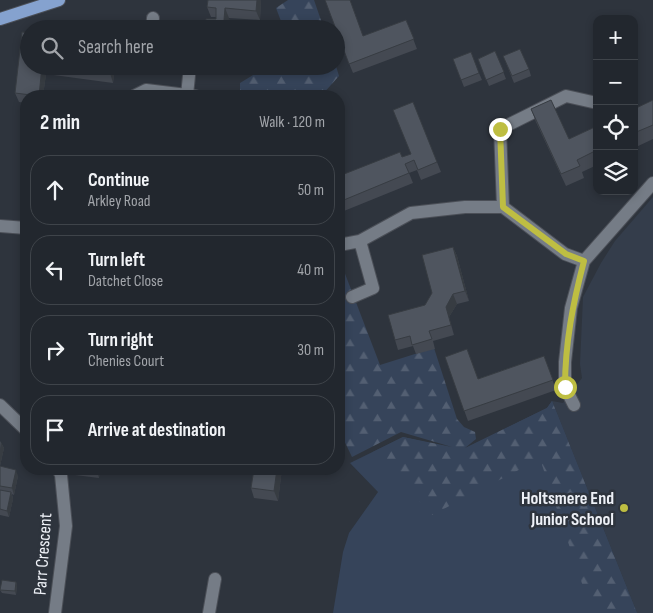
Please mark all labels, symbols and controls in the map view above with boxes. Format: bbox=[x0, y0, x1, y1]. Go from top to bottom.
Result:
map controls bbox=[593, 15, 638, 195]
button: + bbox=[593, 15, 638, 60]
search box bbox=[20, 20, 345, 75]
icon: search bbox=[38, 34, 66, 62]
text: Search here bbox=[78, 36, 154, 59]
button: − bbox=[593, 60, 638, 105]
button: locate bbox=[593, 105, 638, 150]
text: 2 min bbox=[40, 110, 80, 135]
text: Walk · 120 m bbox=[259, 113, 325, 132]
route end bbox=[489, 118, 512, 141]
button: layers bbox=[593, 150, 638, 195]
text: Continue bbox=[88, 169, 149, 192]
icon: ahead bbox=[41, 176, 69, 204]
text: 50 m bbox=[298, 181, 324, 200]
text: Arkley Road bbox=[88, 192, 151, 211]
text: Turn left bbox=[88, 249, 145, 272]
icon: left bbox=[41, 256, 69, 284]
text: 40 m bbox=[297, 261, 324, 280]
text: Datchet Close bbox=[88, 272, 163, 291]
text: Turn right bbox=[88, 329, 153, 352]
icon: right bbox=[41, 336, 69, 364]
text: 30 m bbox=[297, 341, 324, 360]
text: Chenies Court bbox=[88, 352, 164, 371]
route start bbox=[554, 376, 577, 399]
icon: arrive bbox=[41, 416, 69, 444]
text: Arrive at destination bbox=[88, 419, 226, 442]
place label: Holtsmere End Junior School bbox=[521, 488, 614, 530]
marker: Holtsmere End Junior School bbox=[618, 502, 630, 514]
street label: Parr Crescent bbox=[30, 512, 56, 596]

